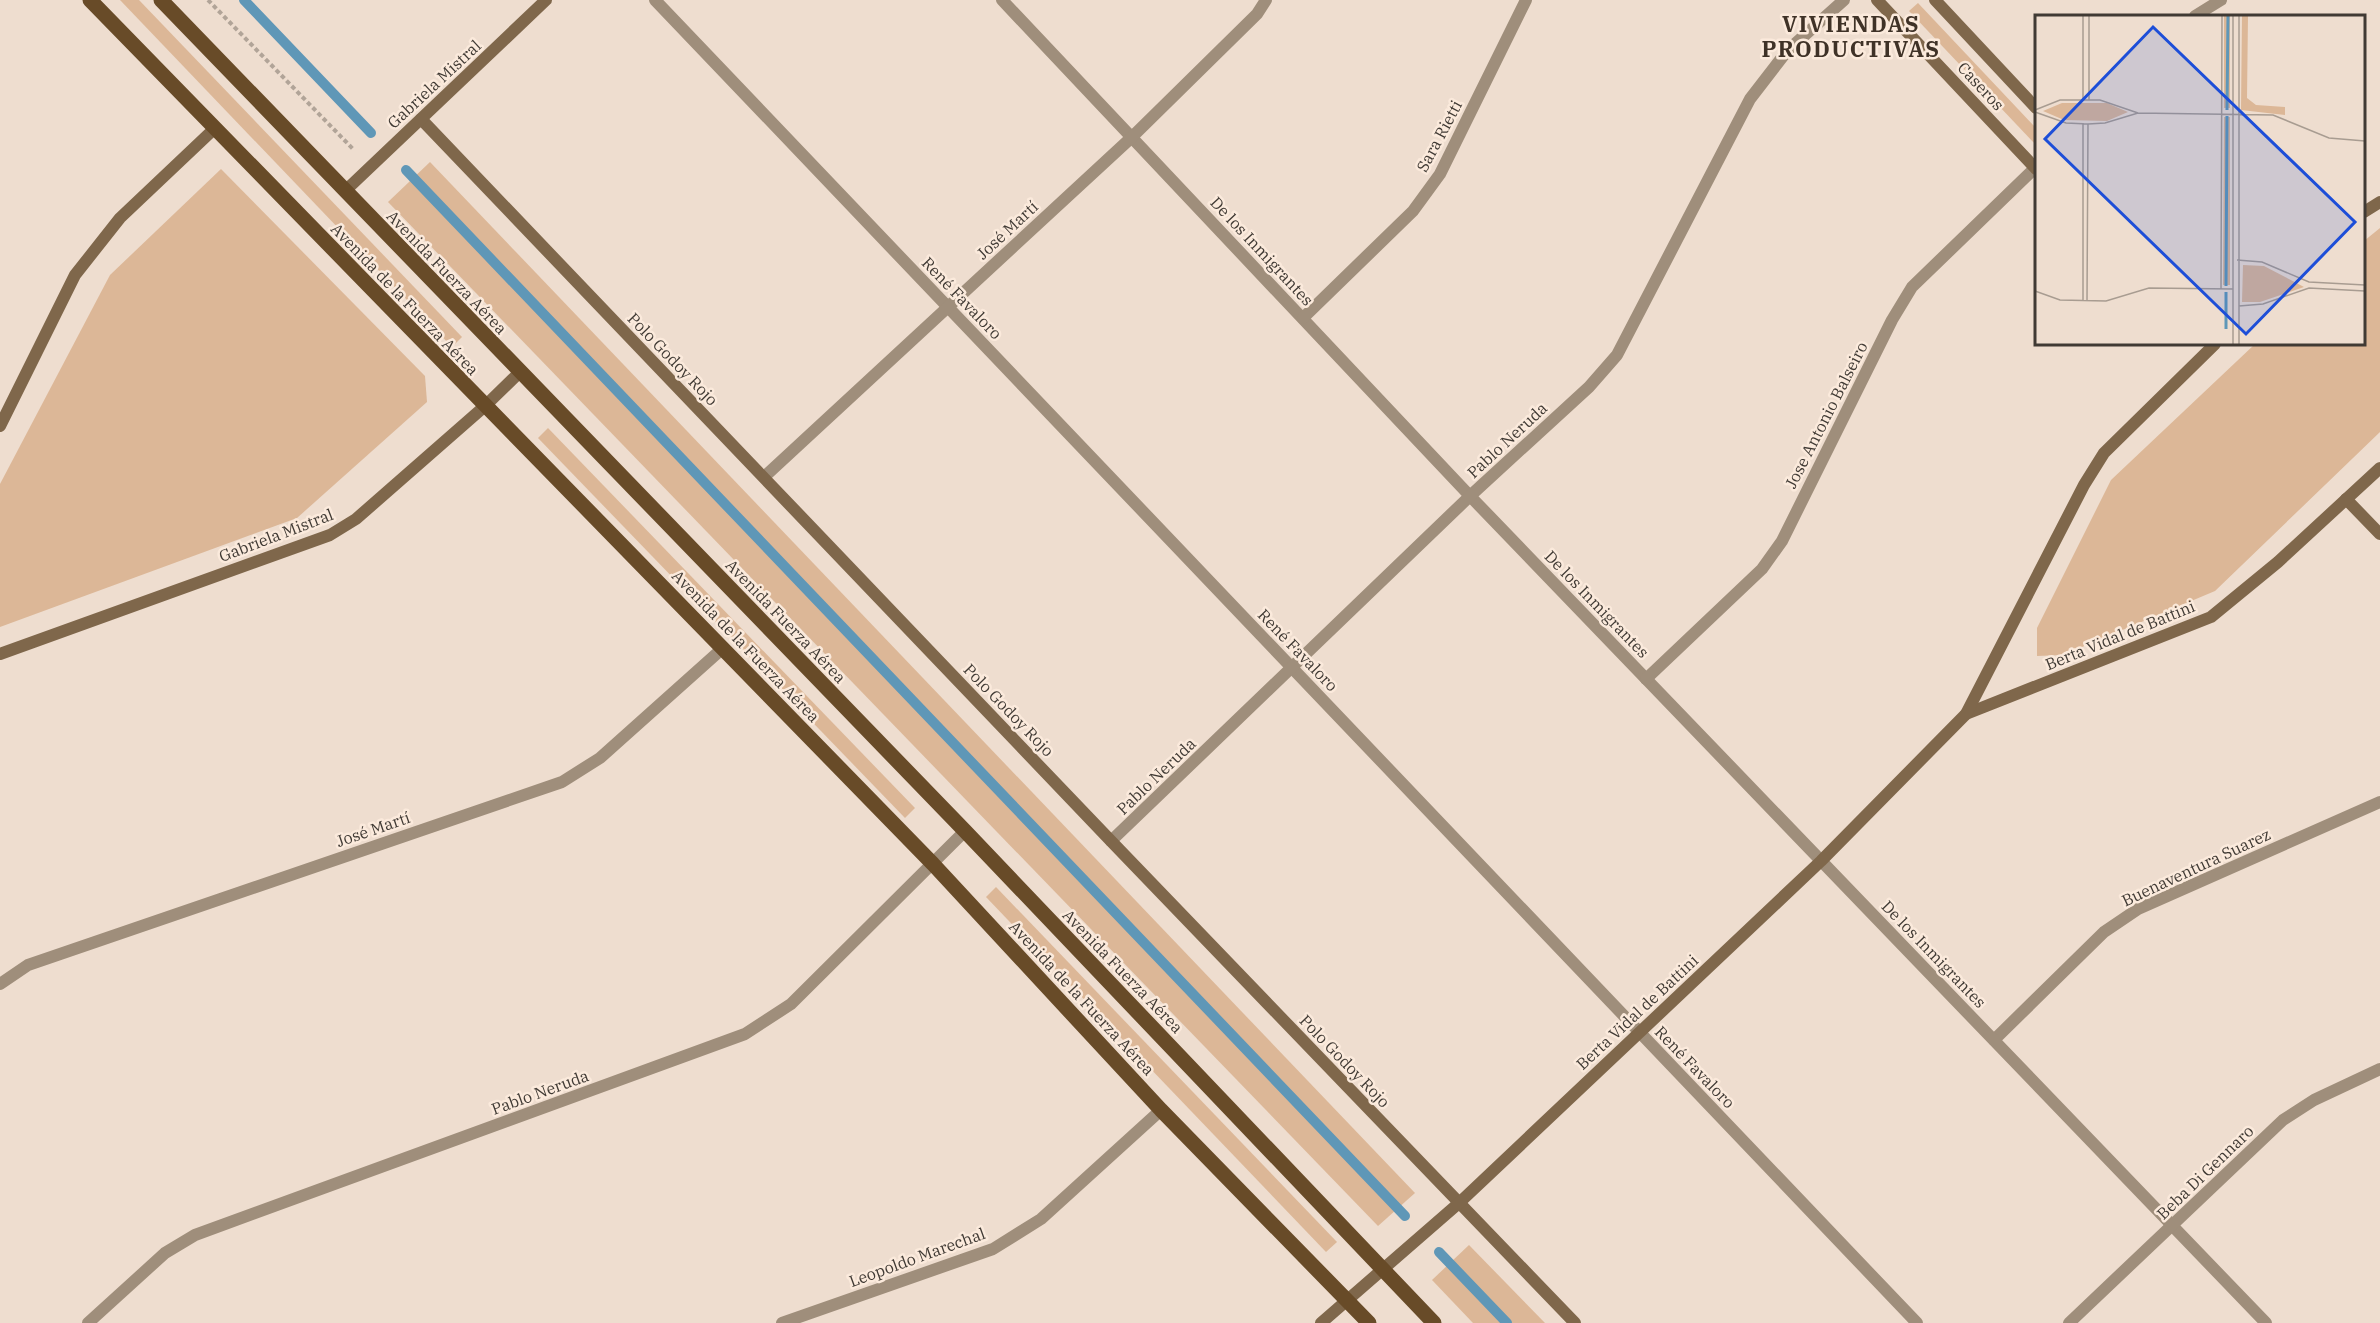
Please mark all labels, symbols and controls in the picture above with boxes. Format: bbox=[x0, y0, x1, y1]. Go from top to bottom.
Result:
district label: VIVIENDAS PRODUCTIVAS bbox=[1761, 9, 1941, 63]
inset map bbox=[2035, 15, 2365, 345]
street label: Gabriela Mistral bbox=[383, 35, 485, 132]
street label: Caseros bbox=[1953, 58, 2009, 114]
street label: Sara Rietti bbox=[1412, 97, 1466, 175]
street label: De los Inmigrantes bbox=[1206, 192, 1318, 310]
street label: José Martí bbox=[972, 196, 1042, 264]
street label: Avenida Fuerza Aérea bbox=[383, 206, 512, 338]
street label: Avenida de la Fuerza Aérea bbox=[327, 219, 483, 380]
street label: René Favaloro bbox=[918, 253, 1006, 343]
street label: Polo Godoy Rojo bbox=[624, 308, 722, 410]
street label: Jose Antonio Balseiro bbox=[1780, 338, 1872, 492]
street label: Pablo Neruda bbox=[1463, 398, 1551, 482]
street label: Gabriela Mistral bbox=[216, 504, 336, 566]
street label: De los Inmigrantes bbox=[1541, 546, 1653, 662]
street label: Avenida Fuerza Aérea bbox=[722, 555, 851, 687]
street label: Avenida de la Fuerza Aérea bbox=[668, 566, 824, 727]
street label: Berta Vidal de Battini bbox=[2042, 596, 2198, 674]
street label: René Favaloro bbox=[1254, 605, 1342, 695]
street label: Polo Godoy Rojo bbox=[960, 659, 1058, 761]
street label: Pablo Neruda bbox=[1112, 733, 1200, 819]
street label: José Martí bbox=[333, 807, 413, 851]
street label: Buenaventura Suarez bbox=[2118, 824, 2274, 910]
street label: De los Inmigrantes bbox=[1878, 896, 1990, 1012]
street label: Avenida Fuerza Aérea bbox=[1059, 905, 1188, 1037]
street label: Avenida de la Fuerza Aérea bbox=[1005, 917, 1159, 1080]
street label: Berta Vidal de Battini bbox=[1572, 950, 1702, 1074]
street label: Polo Godoy Rojo bbox=[1296, 1010, 1394, 1112]
street label: René Favaloro bbox=[1651, 1022, 1739, 1112]
street label: Pablo Neruda bbox=[489, 1065, 592, 1119]
street label: Beba Di Gennaro bbox=[2152, 1121, 2258, 1223]
street label: Leopoldo Marechal bbox=[846, 1223, 988, 1291]

